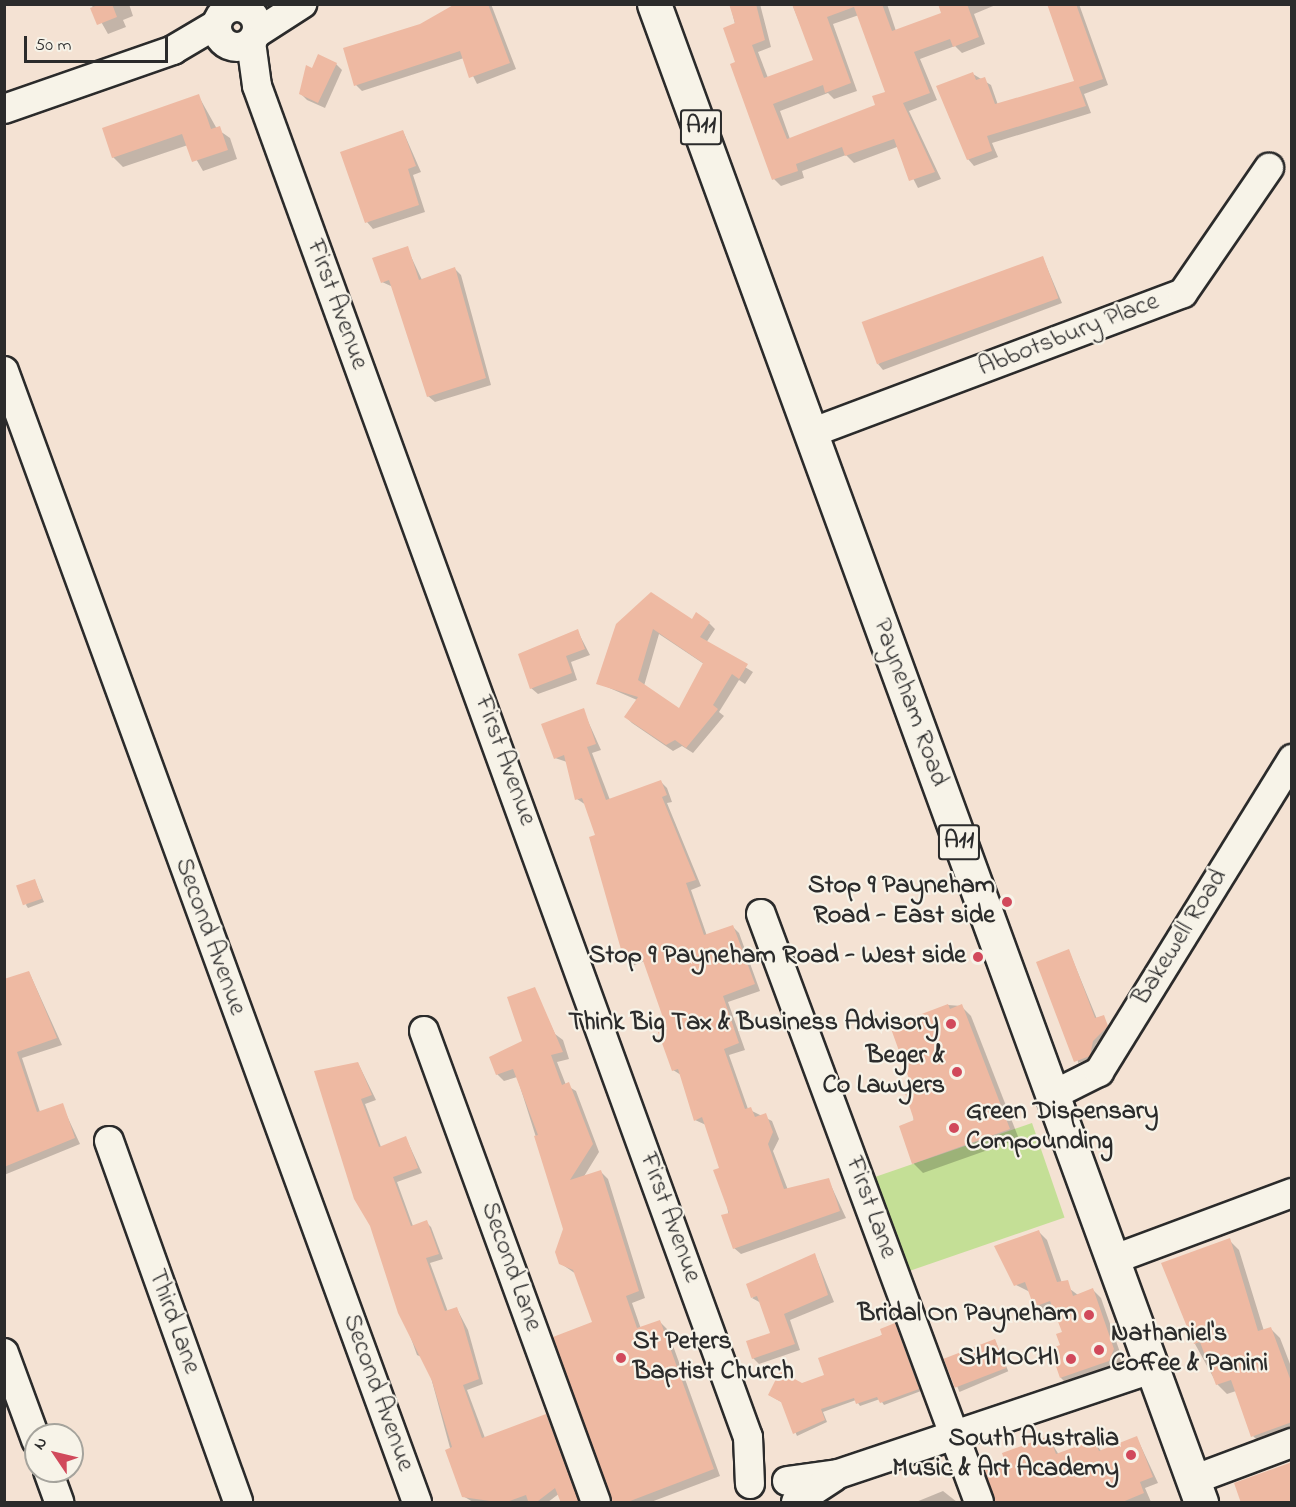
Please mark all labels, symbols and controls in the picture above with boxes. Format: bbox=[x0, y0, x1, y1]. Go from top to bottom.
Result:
scale bar bbox=[27, 24, 171, 62]
text: 50 m bbox=[35, 33, 72, 59]
road number: A11 bbox=[678, 106, 724, 148]
street label: First Avenue bbox=[298, 236, 374, 374]
street label: Abbotsbury Place bbox=[974, 287, 1164, 385]
street label: Payneham Road bbox=[864, 615, 954, 791]
street label: First Avenue bbox=[466, 692, 542, 830]
road number: A11 bbox=[936, 821, 982, 863]
street label: Second Avenue bbox=[166, 854, 252, 1020]
street label: Bakewell Road bbox=[1127, 864, 1235, 1012]
place label: Stop 9 Payneham Road - East side bbox=[808, 871, 995, 933]
marker: Stop 9 Payneham Road - East side bbox=[1000, 895, 1014, 909]
place label: Stop 9 Payneham Road - West side bbox=[589, 941, 966, 973]
marker: Stop 9 Payneham Road - West side bbox=[971, 950, 985, 964]
place label: Think Big Tax & Business Advisory bbox=[568, 1008, 939, 1040]
marker: Think Big Tax & Business Advisory bbox=[944, 1017, 958, 1031]
place label: Beger & Co Lawyers bbox=[823, 1041, 945, 1102]
marker: Beger & Co Lawyers bbox=[950, 1065, 964, 1079]
place label: Green Dispensary Compounding bbox=[966, 1097, 1158, 1158]
marker: Green Dispensary Compounding bbox=[947, 1121, 961, 1135]
street label: First Avenue bbox=[631, 1149, 707, 1287]
street label: First Lane bbox=[837, 1153, 903, 1263]
street label: Second Lane bbox=[472, 1198, 548, 1336]
street label: Third Lane bbox=[140, 1265, 206, 1379]
place label: Bridal On Payneham bbox=[858, 1299, 1077, 1331]
marker: Bridal On Payneham bbox=[1082, 1308, 1096, 1322]
street label: Second Avenue bbox=[334, 1310, 420, 1476]
place label: Nathaniel's Coffee & Panini bbox=[1111, 1319, 1268, 1380]
place label: St Peters Baptist Church bbox=[633, 1327, 794, 1388]
place label: SHMOCHI bbox=[959, 1343, 1059, 1375]
marker: Nathaniel's Coffee & Panini bbox=[1092, 1343, 1106, 1357]
marker: St Peters Baptist Church bbox=[614, 1351, 628, 1365]
marker: SHMOCHI bbox=[1064, 1352, 1078, 1366]
north arrow bbox=[24, 1423, 84, 1483]
place label: South Australia Music & Art Academy bbox=[892, 1424, 1119, 1486]
text: N bbox=[28, 1433, 54, 1455]
marker: South Australia Music & Art Academy bbox=[1124, 1448, 1138, 1462]

